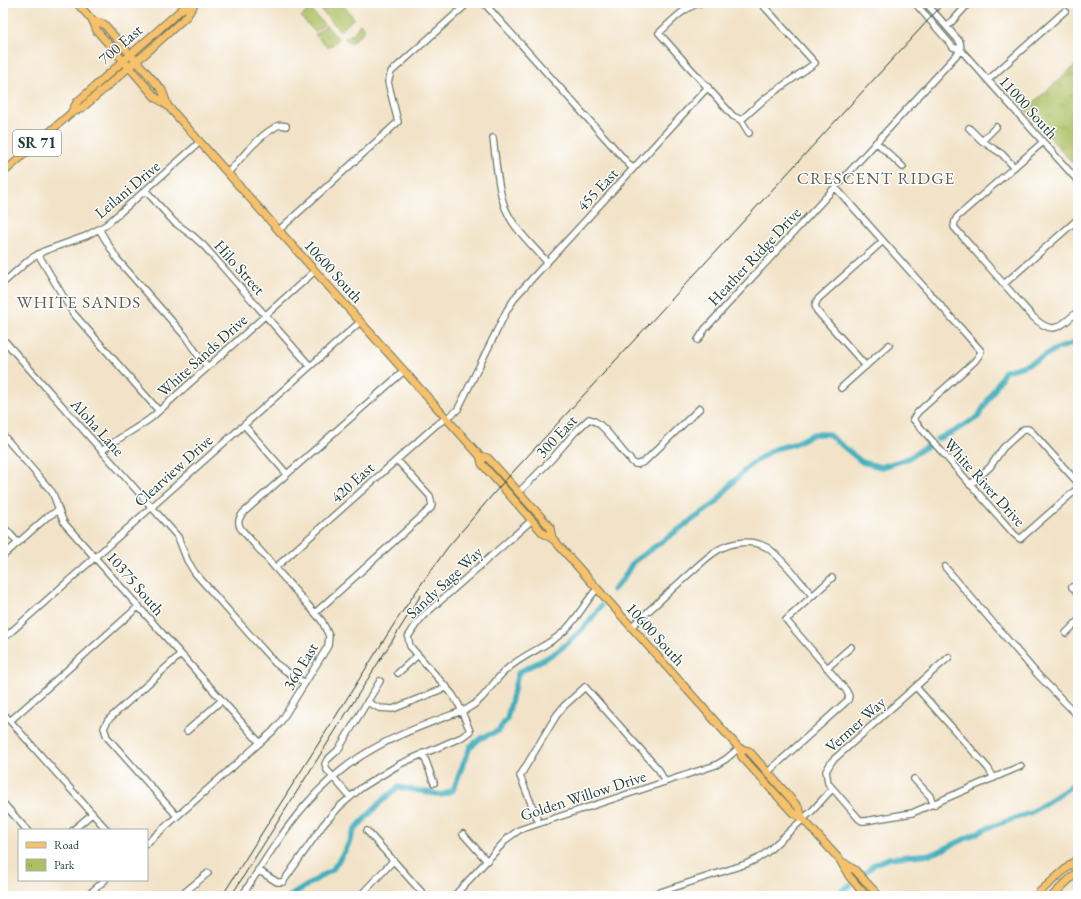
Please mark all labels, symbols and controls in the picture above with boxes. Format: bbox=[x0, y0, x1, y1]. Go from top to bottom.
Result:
street label: 700 East bbox=[94, 20, 147, 69]
street label: 11000 South bbox=[995, 71, 1063, 144]
road number: SR 71 bbox=[13, 130, 61, 156]
street label: Leilani Drive bbox=[90, 156, 165, 223]
street label: 455 East bbox=[572, 163, 623, 215]
district label: CRESCENT RIDGE bbox=[797, 167, 955, 189]
street label: Heather Ridge Drive bbox=[703, 203, 806, 310]
street label: Hilo Street bbox=[209, 235, 270, 299]
street label: 10600 South bbox=[300, 235, 368, 308]
district label: WHITE SANDS bbox=[17, 291, 141, 313]
street label: White Sands Drive bbox=[153, 309, 252, 401]
street label: Aloha Lane bbox=[65, 393, 129, 461]
street label: 300 East bbox=[531, 410, 582, 462]
street label: Clearview Drive bbox=[130, 430, 217, 511]
street label: White River Drive bbox=[939, 434, 1030, 531]
street label: 420 East bbox=[326, 457, 378, 507]
street label: Sandy Sage Way bbox=[402, 541, 488, 623]
street label: 10375 South bbox=[102, 547, 169, 620]
street label: 10600 South bbox=[622, 598, 690, 671]
street label: 360 East bbox=[278, 639, 323, 694]
street label: Vermer Way bbox=[821, 691, 891, 757]
street label: Golden Willow Drive bbox=[518, 765, 649, 826]
legend bbox=[18, 829, 148, 881]
text: Road bbox=[54, 837, 80, 853]
text: Park bbox=[54, 857, 75, 873]

